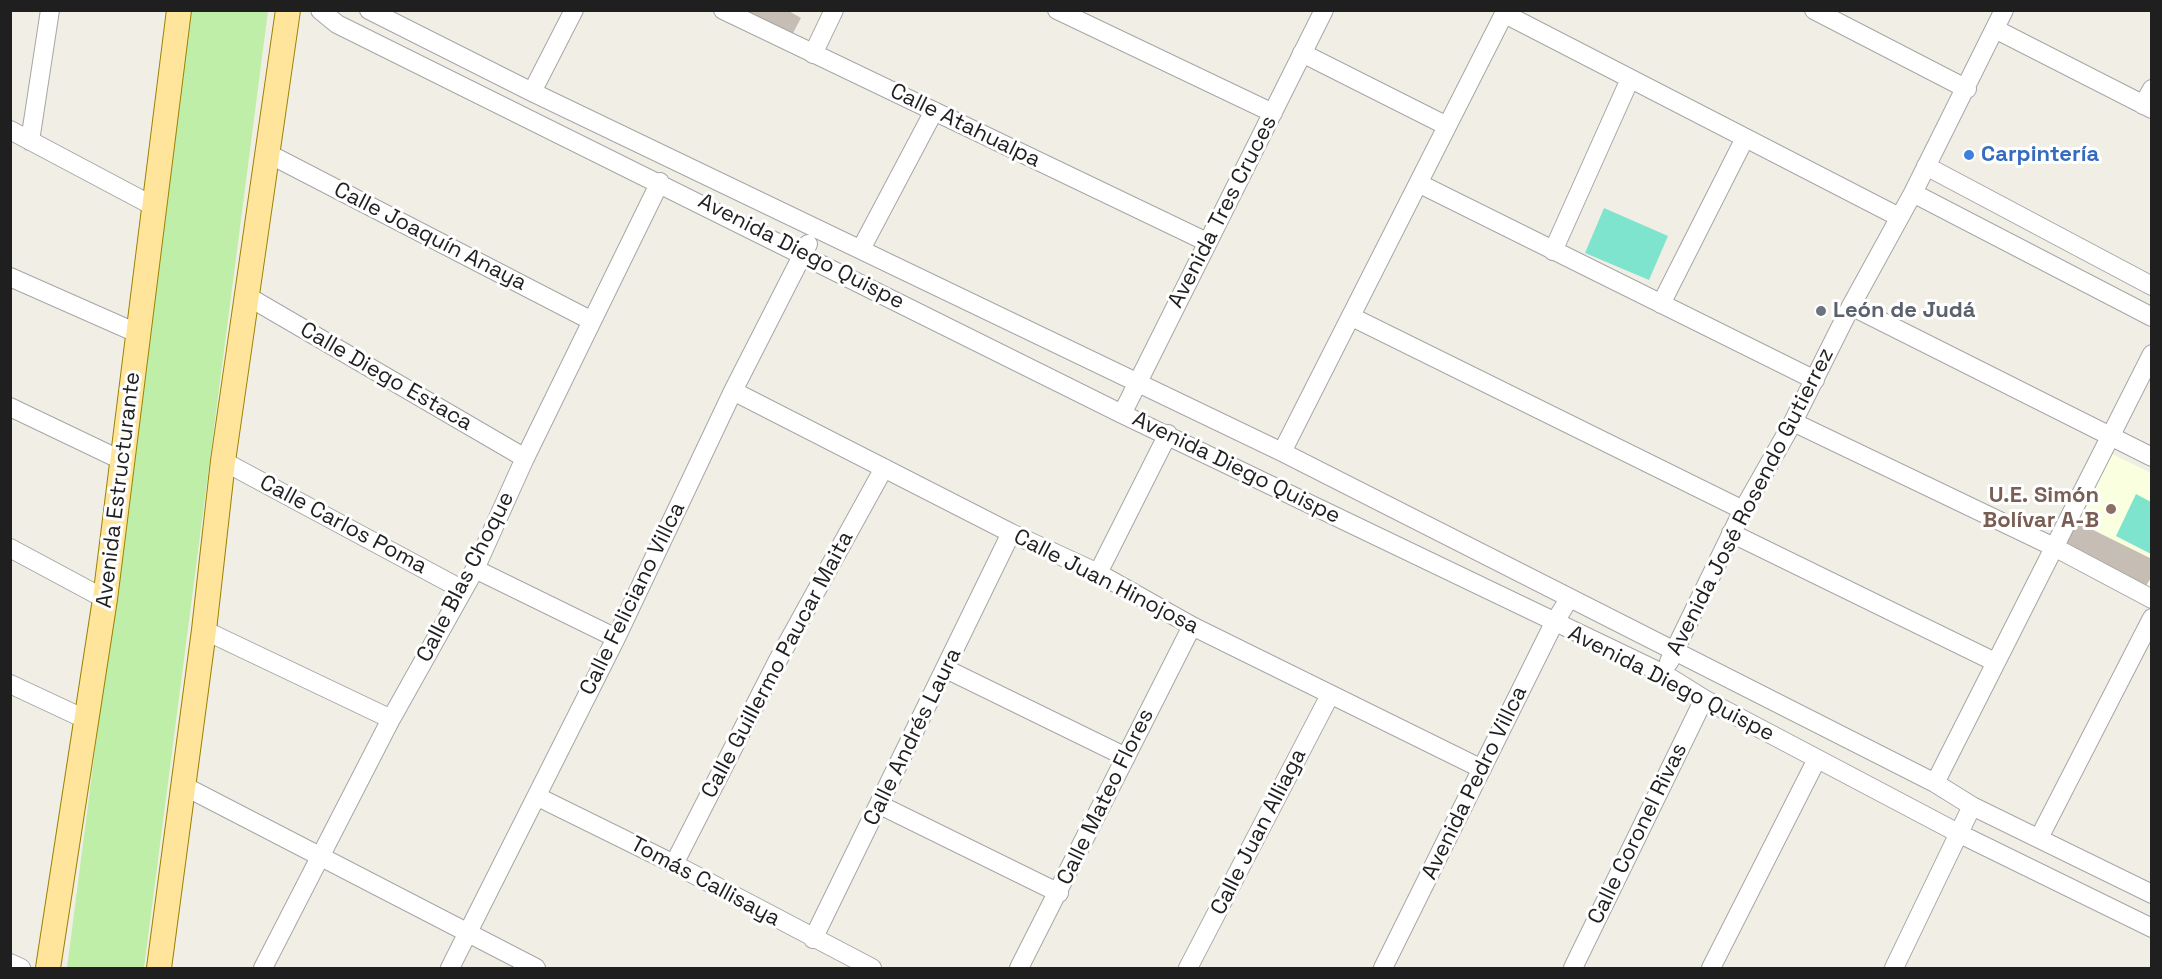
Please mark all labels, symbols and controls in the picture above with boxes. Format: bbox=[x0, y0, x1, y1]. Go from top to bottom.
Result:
street label: Calle Atahualpa bbox=[886, 78, 1044, 174]
street label: Avenida Tres Cruces bbox=[1163, 111, 1283, 313]
place label: Carpintería bbox=[1981, 142, 2099, 168]
marker: Carpintería bbox=[1962, 148, 1976, 162]
street label: Calle Joaquín Anaya bbox=[329, 177, 531, 297]
street label: Avenida Diego Quispe bbox=[693, 188, 909, 316]
place label: León de Judá bbox=[1833, 298, 1976, 324]
marker: León de Judá bbox=[1814, 304, 1828, 318]
street label: Calle Diego Estaca bbox=[295, 317, 477, 437]
street label: Avenida José Rosendo Gutierrez bbox=[1662, 344, 1840, 660]
street label: Avenida Estructurante bbox=[91, 370, 147, 610]
street label: Avenida Diego Quispe bbox=[1128, 406, 1344, 530]
street label: Calle Carlos Poma bbox=[255, 470, 431, 580]
place label: U.E. Simón Bolívar A-B bbox=[1983, 483, 2099, 534]
street label: Calle Blas Choque bbox=[412, 487, 520, 667]
street label: Calle Feliciano Villca bbox=[575, 498, 691, 700]
marker: U.E. Simón Bolívar A-B bbox=[2104, 502, 2118, 516]
street label: Calle Juan Hinojosa bbox=[1009, 524, 1203, 640]
street label: Calle Guillermo Paucar Maita bbox=[696, 527, 860, 803]
street label: Avenida Diego Quispe bbox=[1563, 620, 1779, 748]
street label: Calle Andrés Laura bbox=[859, 644, 967, 830]
street label: Avenida Pedro Villca bbox=[1417, 682, 1533, 884]
street label: Calle Mateo Flores bbox=[1052, 705, 1160, 889]
street label: Calle Coronel Rivas bbox=[1583, 739, 1693, 929]
street label: Calle Juan Alliaga bbox=[1206, 744, 1312, 920]
street label: Tomás Callisaya bbox=[626, 831, 784, 933]

